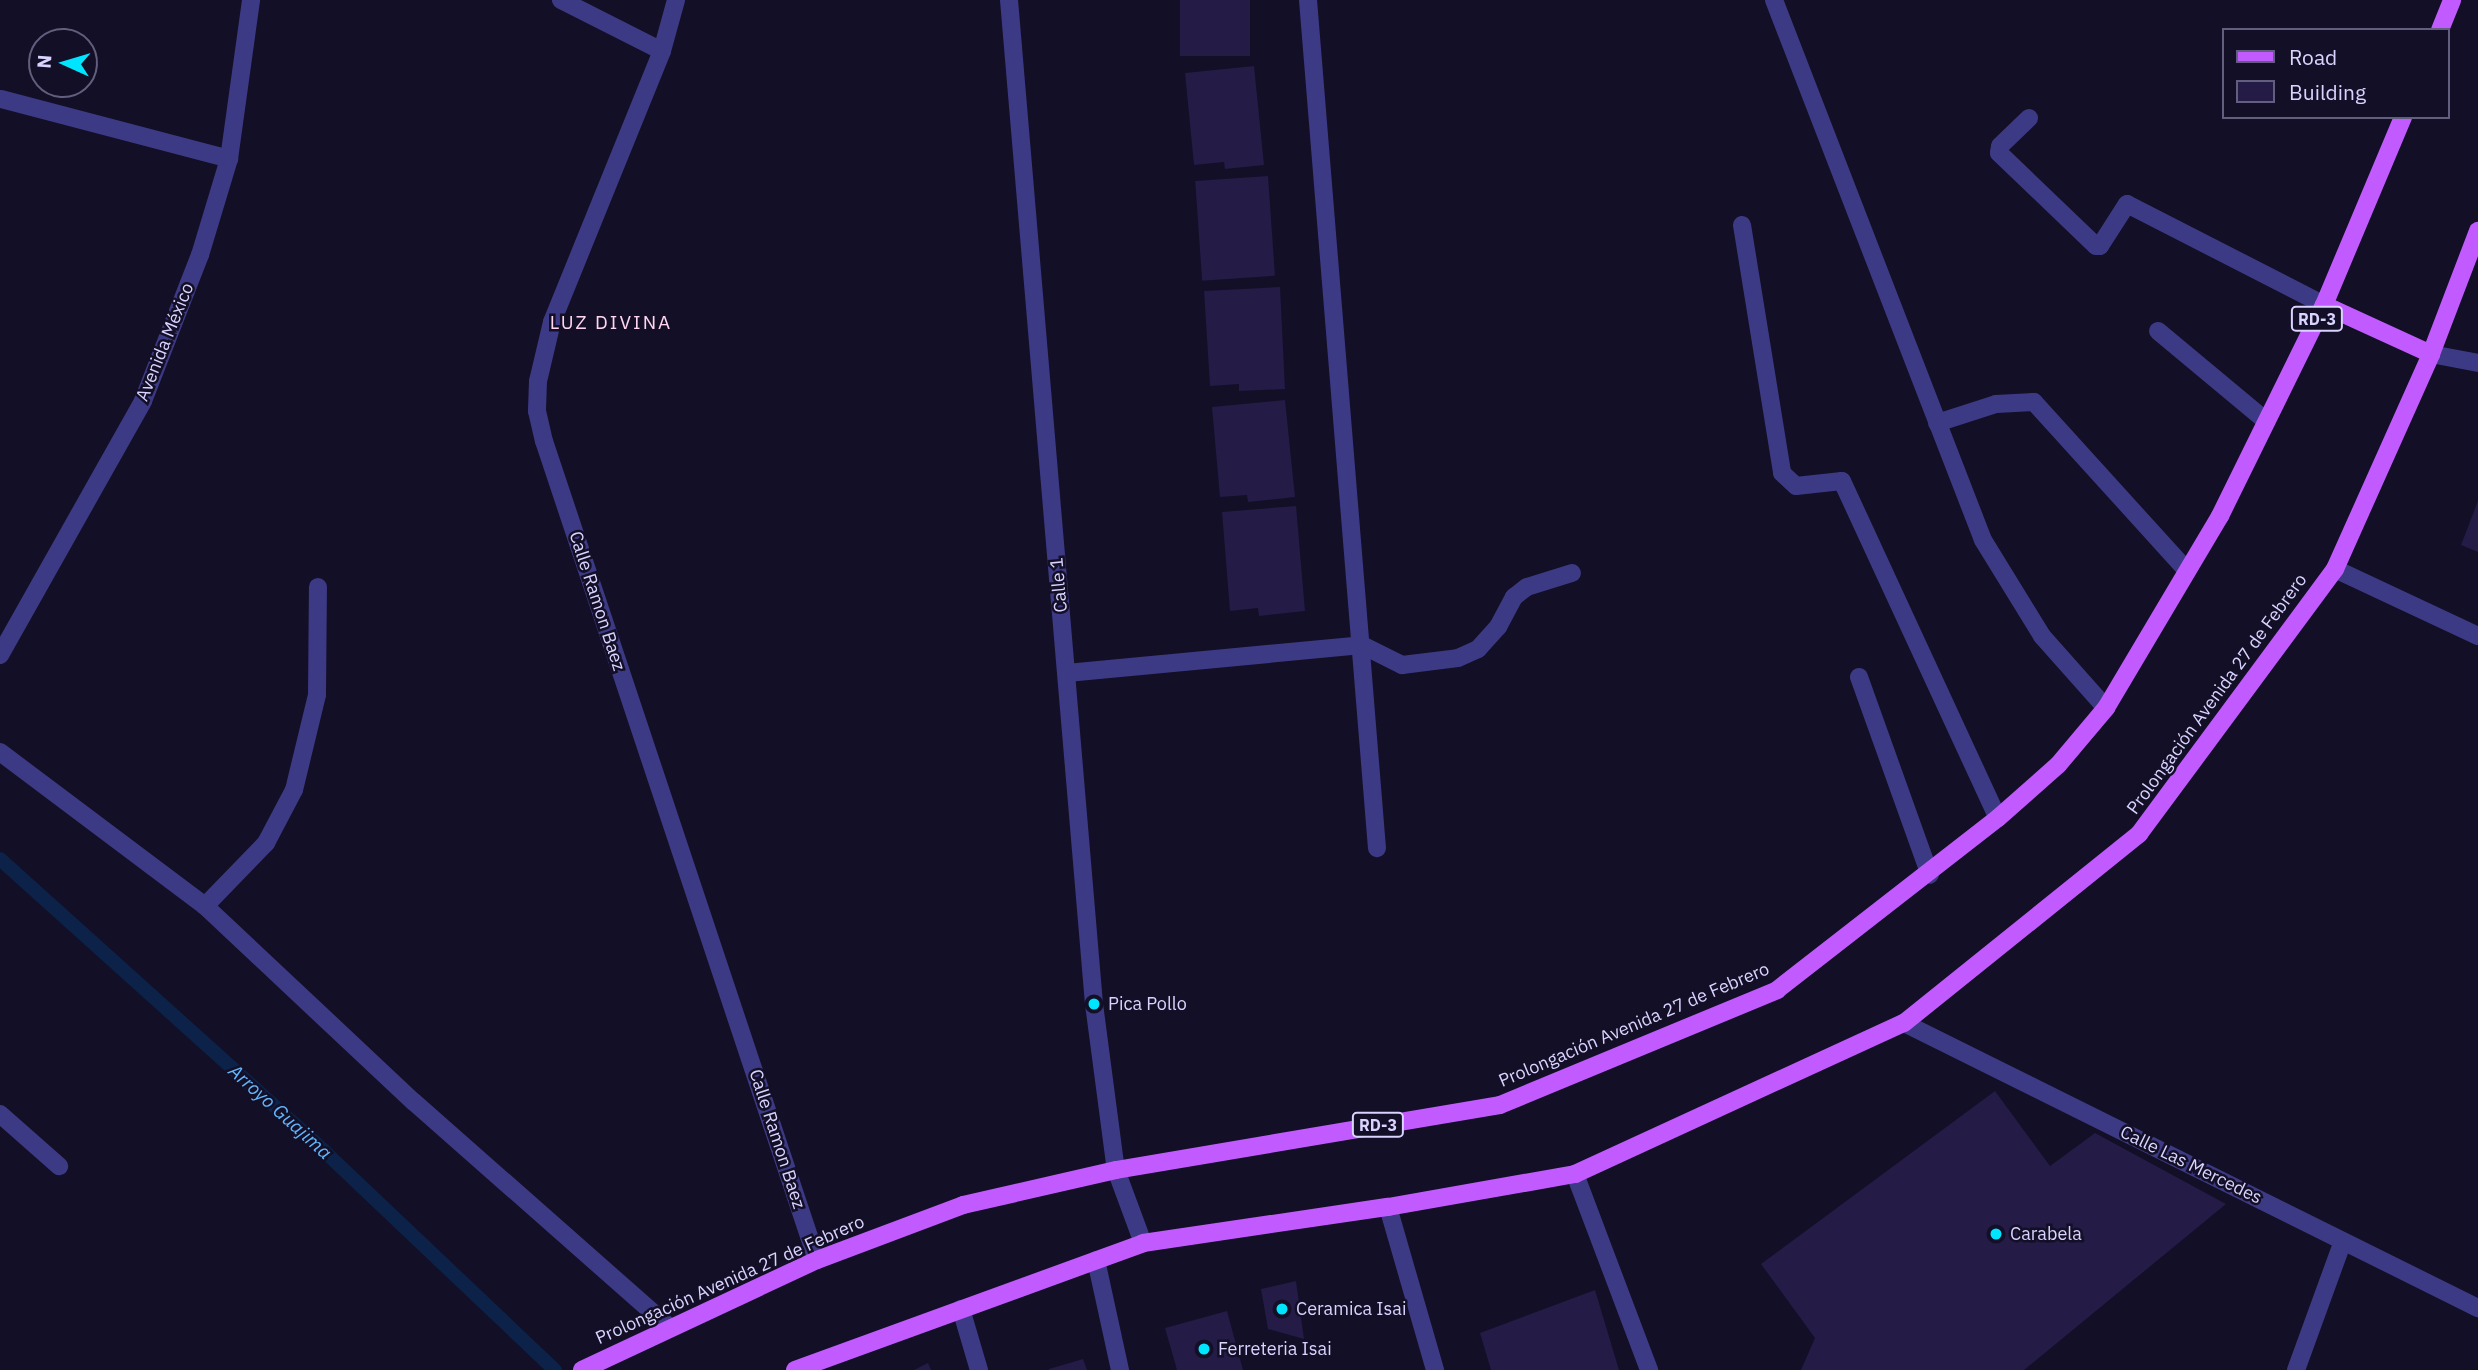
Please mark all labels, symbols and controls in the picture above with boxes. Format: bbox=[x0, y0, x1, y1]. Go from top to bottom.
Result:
north arrow bbox=[28, 28, 98, 98]
legend bbox=[2222, 28, 2450, 119]
text: Road bbox=[2289, 43, 2337, 71]
text: N bbox=[32, 54, 56, 69]
text: Building bbox=[2289, 78, 2366, 106]
street label: Avenida México bbox=[131, 280, 199, 404]
road number: RD-3 bbox=[2291, 306, 2343, 332]
district label: LUZ DIVINA bbox=[551, 312, 671, 334]
street label: Calle Ramon Baez bbox=[564, 529, 630, 673]
street label: Calle 1 bbox=[1046, 556, 1072, 614]
street label: Prolongación Avenida 27 de Febrero bbox=[2122, 570, 2312, 818]
street label: Prolongación Avenida 27 de Febrero bbox=[1495, 958, 1773, 1092]
place label: Pica Pollo bbox=[1108, 993, 1187, 1015]
marker: Pica Pollo bbox=[1086, 996, 1102, 1012]
water label: Arroyo Guajima bbox=[224, 1060, 336, 1164]
street label: Calle Ramon Baez bbox=[744, 1067, 810, 1211]
road number: RD-3 bbox=[1352, 1112, 1404, 1138]
street label: Calle Las Mercedes bbox=[2117, 1121, 2265, 1209]
street label: Prolongación Avenida 27 de Febrero bbox=[592, 1211, 868, 1349]
place label: Carabela bbox=[2010, 1223, 2082, 1245]
marker: Carabela bbox=[1988, 1226, 2004, 1242]
place label: Ceramica Isai bbox=[1296, 1298, 1406, 1320]
marker: Ceramica Isai bbox=[1274, 1301, 1290, 1317]
place label: Ferreteria Isai bbox=[1218, 1338, 1332, 1360]
marker: Ferreteria Isai bbox=[1196, 1341, 1212, 1357]

